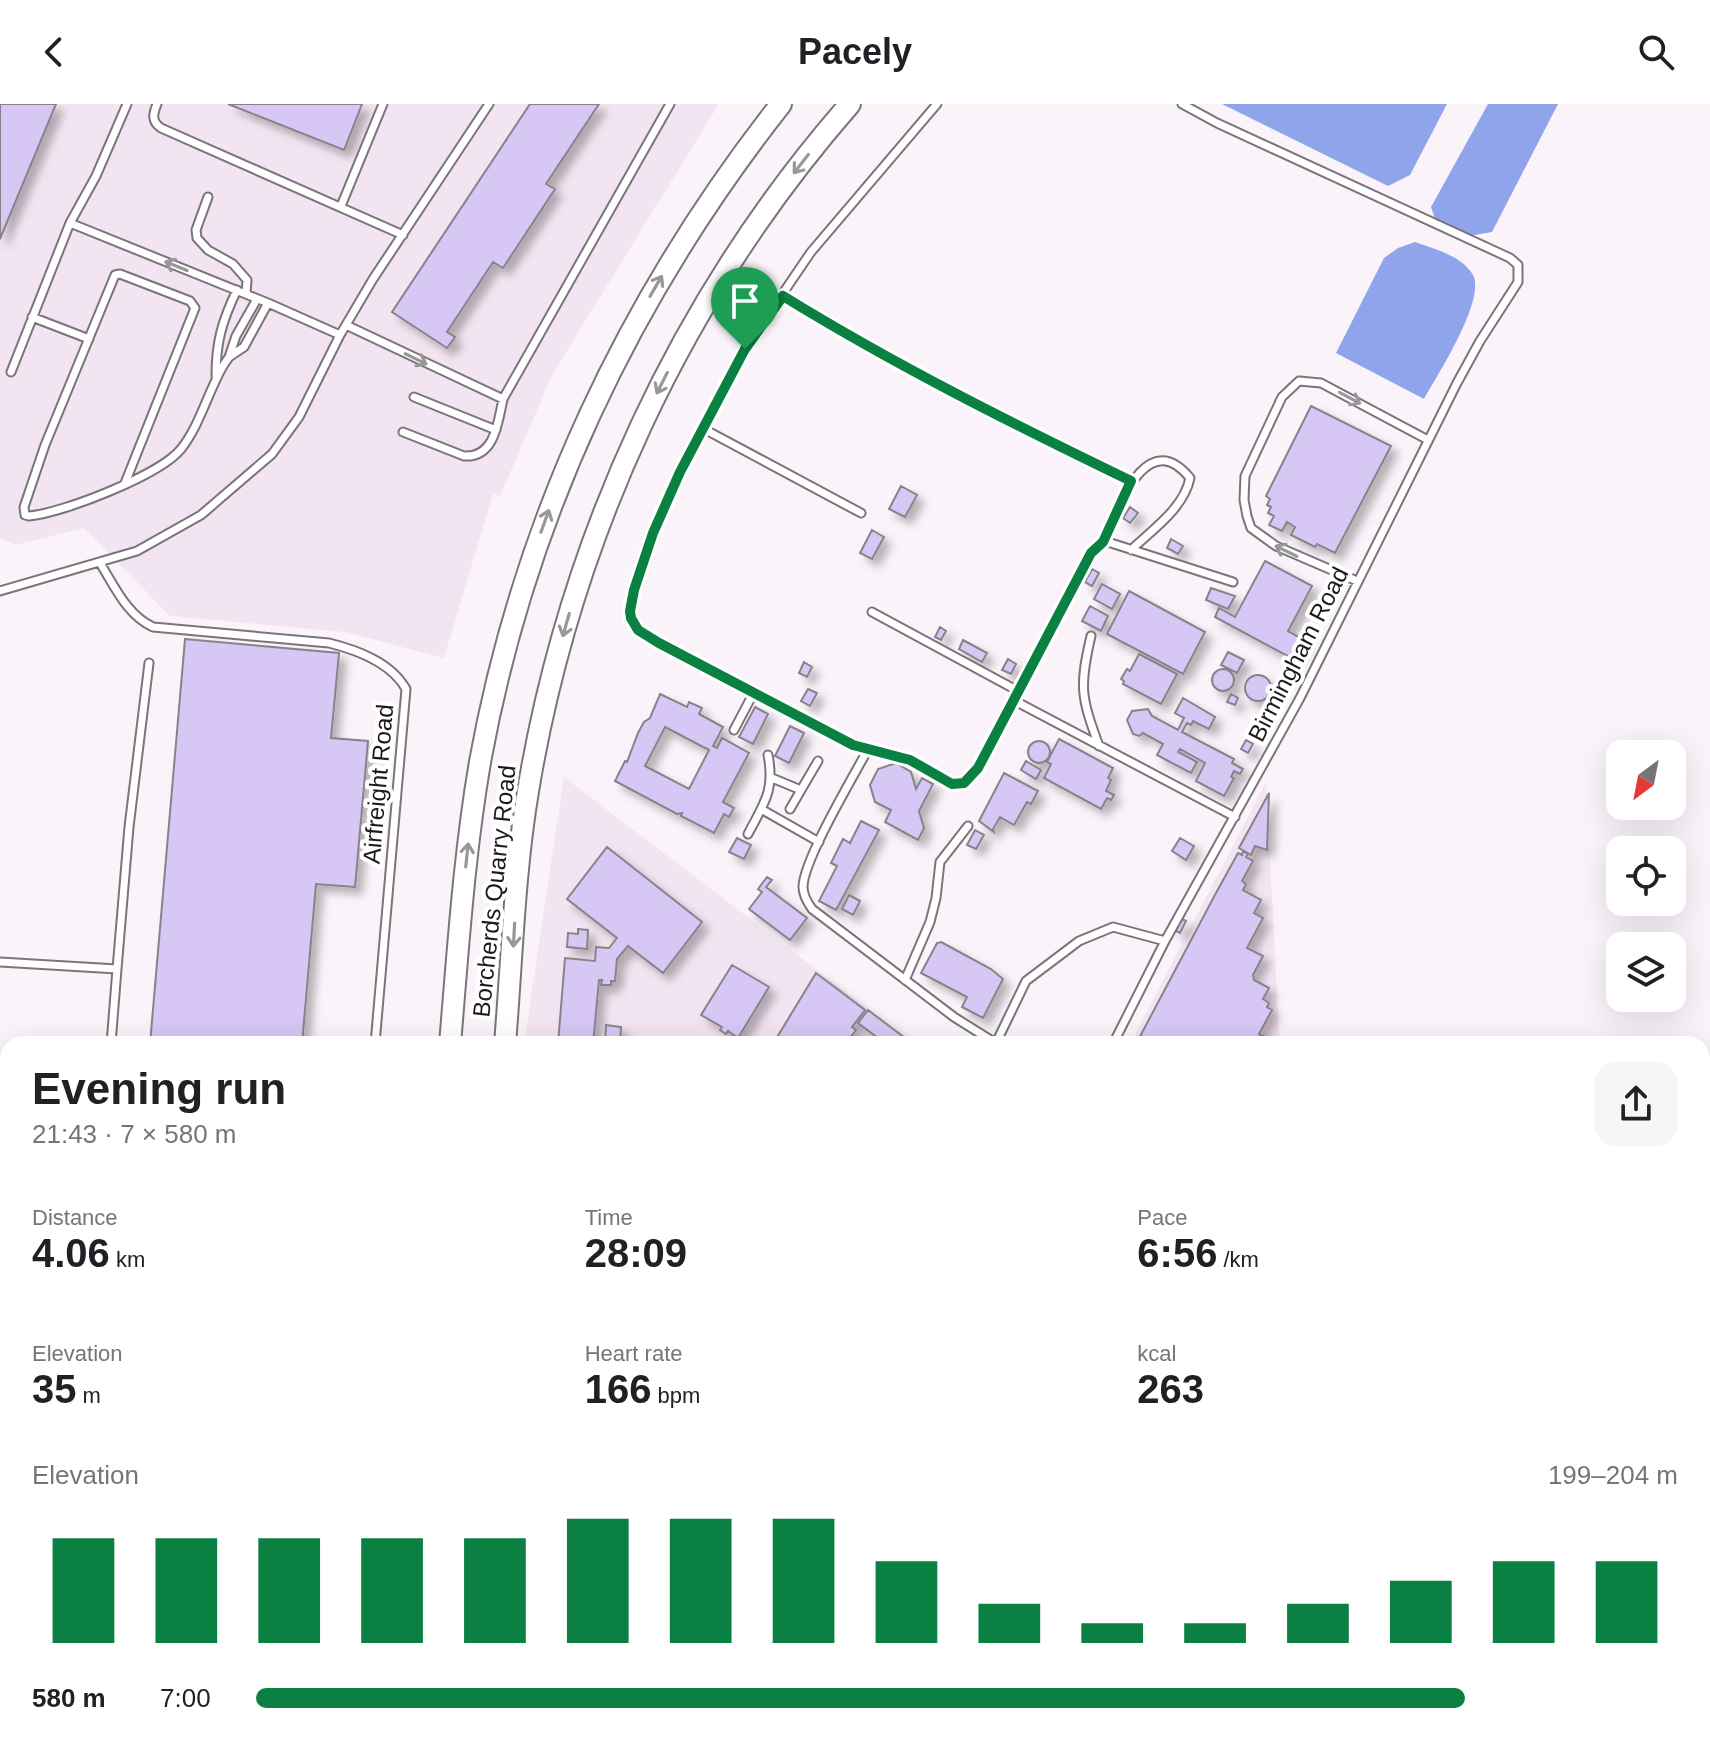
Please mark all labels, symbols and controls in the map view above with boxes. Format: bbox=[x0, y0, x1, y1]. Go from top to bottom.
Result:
icon: back bbox=[32, 30, 76, 74]
icon: search bbox=[1634, 30, 1678, 74]
text: Pacely bbox=[798, 31, 912, 72]
one-way arrow bbox=[792, 153, 809, 174]
one-way arrow bbox=[164, 258, 189, 272]
pin bbox=[711, 267, 779, 349]
one-way arrow bbox=[648, 275, 664, 298]
icon: arrive bbox=[723, 279, 767, 323]
one-way arrow bbox=[404, 352, 428, 367]
one-way arrow bbox=[653, 371, 669, 395]
one-way arrow bbox=[1338, 390, 1362, 406]
one-way arrow bbox=[539, 509, 553, 533]
one-way arrow bbox=[1274, 542, 1298, 558]
street label: Birmingham Road bbox=[1242, 562, 1354, 746]
one-way arrow bbox=[558, 611, 573, 637]
street label: Airfreight Road bbox=[358, 703, 398, 865]
north arrow bbox=[1606, 740, 1686, 820]
map controls bbox=[1606, 740, 1686, 1012]
street label: Borcherds Quarry Road bbox=[467, 764, 521, 1018]
button: locate bbox=[1606, 836, 1686, 916]
one-way arrow bbox=[460, 842, 475, 869]
one-way arrow bbox=[506, 921, 521, 948]
button: layers bbox=[1606, 932, 1686, 1012]
button: share bbox=[1594, 1062, 1678, 1146]
text: Evening run bbox=[32, 1064, 286, 1113]
text: 21:43 · 7 × 580 m bbox=[32, 1119, 237, 1149]
text: Distance bbox=[32, 1205, 118, 1230]
text: Time bbox=[585, 1205, 633, 1230]
text: Pace bbox=[1137, 1205, 1187, 1230]
text: 4.06 bbox=[32, 1231, 110, 1275]
text: 28:09 bbox=[585, 1231, 687, 1275]
text: 6:56 bbox=[1137, 1231, 1217, 1275]
text: km bbox=[110, 1247, 145, 1272]
text: /km bbox=[1217, 1247, 1259, 1272]
text: Elevation bbox=[32, 1341, 123, 1366]
text: Heart rate bbox=[585, 1341, 682, 1366]
text: kcal bbox=[1137, 1341, 1176, 1366]
text: 35 bbox=[32, 1367, 77, 1411]
text: 166 bbox=[585, 1367, 651, 1411]
text: 263 bbox=[1137, 1367, 1204, 1411]
text: m bbox=[77, 1383, 101, 1408]
text: bpm bbox=[651, 1383, 700, 1408]
text: Elevation bbox=[32, 1460, 139, 1490]
text: 199–204 m bbox=[1548, 1460, 1678, 1490]
text: 580 m bbox=[32, 1683, 106, 1713]
text: 7:00 bbox=[160, 1683, 211, 1713]

